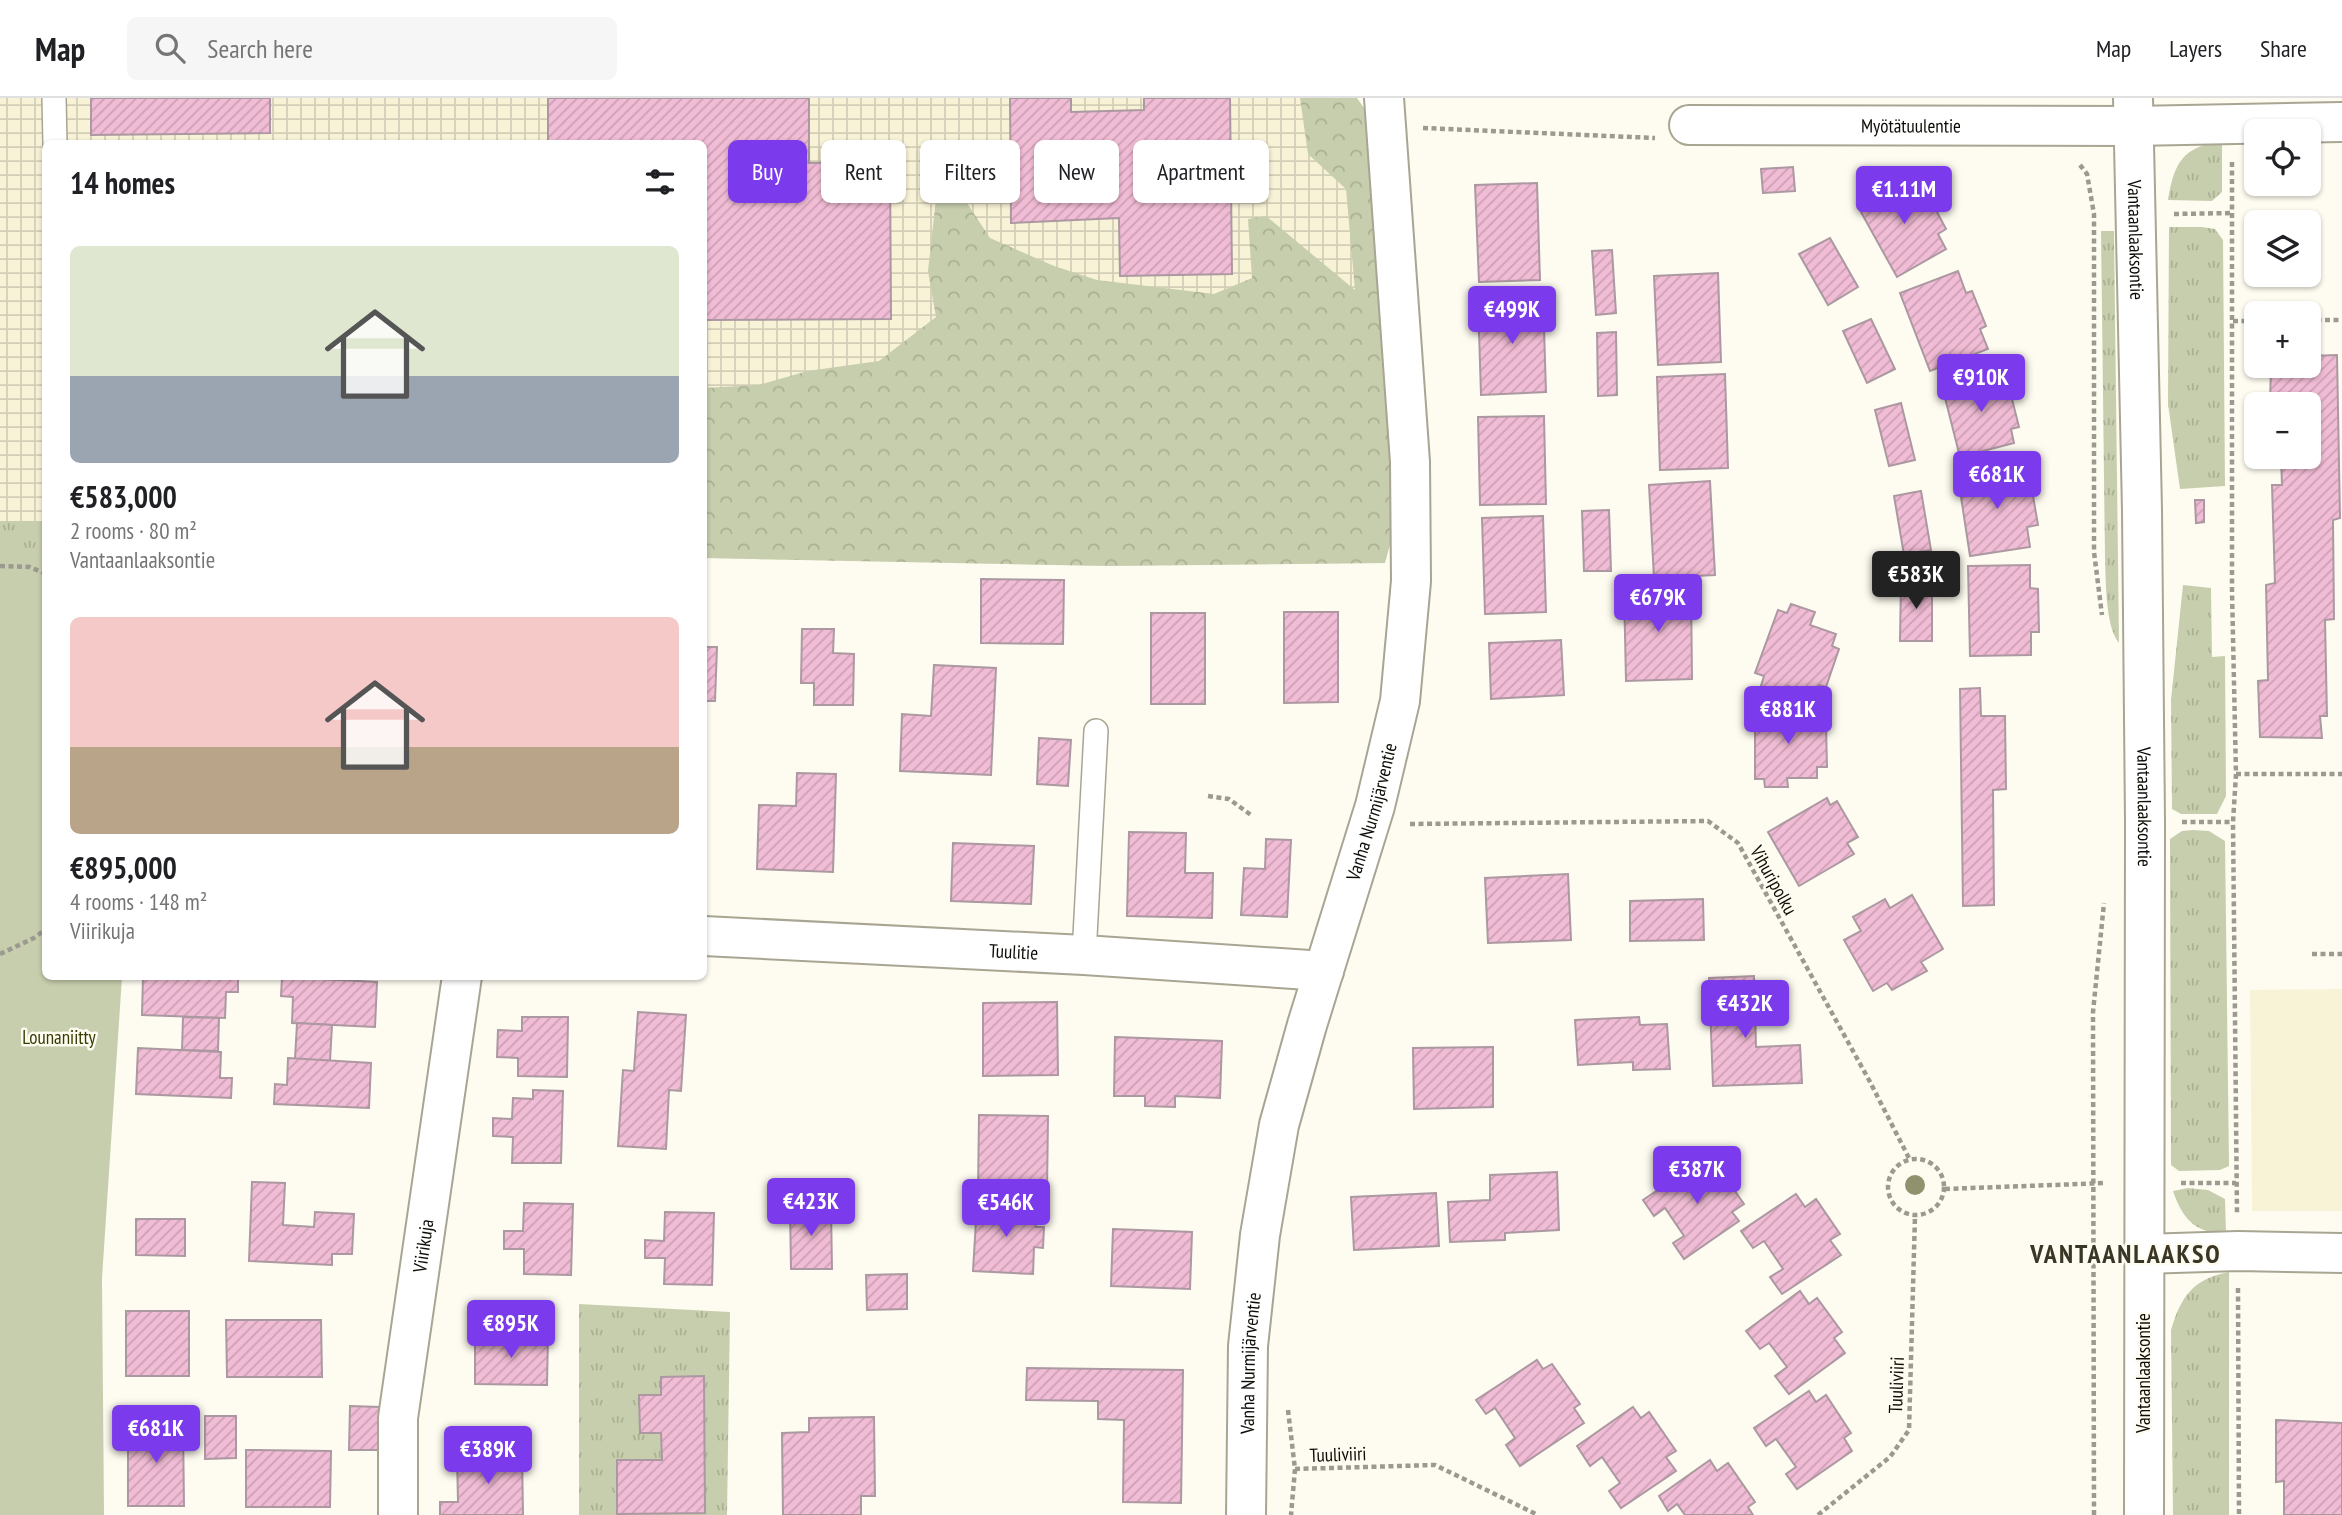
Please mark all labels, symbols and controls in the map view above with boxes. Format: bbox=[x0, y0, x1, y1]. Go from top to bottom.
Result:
search box bbox=[127, 17, 617, 80]
text: Map bbox=[35, 27, 85, 70]
icon: search bbox=[151, 29, 189, 67]
text: Search here bbox=[207, 32, 313, 65]
text: Map bbox=[2096, 33, 2131, 64]
text: Layers bbox=[2169, 33, 2222, 64]
text: Share bbox=[2260, 33, 2307, 64]
street label: Myötätuulentie bbox=[1861, 113, 1961, 138]
map controls bbox=[2244, 119, 2321, 469]
button: locate bbox=[2244, 119, 2321, 196]
chip: Buy bbox=[728, 140, 807, 203]
chip: Rent bbox=[821, 140, 906, 203]
chip: Filters bbox=[920, 140, 1020, 203]
chip: New bbox=[1034, 140, 1119, 203]
chip: Apartment bbox=[1133, 140, 1269, 203]
text: 14 homes bbox=[70, 163, 175, 202]
icon: filters bbox=[641, 163, 679, 201]
pin: €1.11M bbox=[1847, 166, 1961, 226]
text: €1.11M bbox=[1872, 174, 1936, 203]
street label: Vantaanlaaksontie bbox=[2123, 179, 2149, 300]
button: layers bbox=[2244, 210, 2321, 287]
pin: €499K bbox=[1463, 286, 1561, 346]
icon: home bbox=[312, 291, 438, 417]
text: €499K bbox=[1484, 294, 1540, 323]
button: + bbox=[2244, 301, 2321, 378]
pin: €910K bbox=[1932, 354, 2030, 414]
text: €910K bbox=[1953, 362, 2009, 391]
button: − bbox=[2244, 392, 2321, 469]
pin: €681K bbox=[1948, 452, 2046, 511]
text: €681K bbox=[1969, 459, 2025, 488]
text: €583,000 bbox=[70, 477, 177, 516]
text: 2 rooms · 80 m² bbox=[70, 516, 197, 545]
text: Vantaanlaaksontie bbox=[70, 545, 215, 574]
pin: €583K bbox=[1867, 552, 1965, 611]
text: €583K bbox=[1888, 559, 1944, 588]
pin: €679K bbox=[1609, 574, 1707, 634]
text: €679K bbox=[1630, 582, 1686, 611]
icon: home bbox=[312, 662, 438, 788]
pin: €881K bbox=[1739, 686, 1837, 746]
text: €881K bbox=[1760, 694, 1816, 723]
street label: Vanha Nurmijärventie bbox=[1340, 740, 1402, 884]
street label: Vantaanlaaksontie bbox=[2132, 746, 2157, 867]
street label: Vihuripolku bbox=[1745, 840, 1803, 919]
text: €895,000 bbox=[70, 848, 177, 887]
text: 4 rooms · 148 m² bbox=[70, 887, 207, 916]
text: Viirikuja bbox=[70, 916, 135, 945]
street label: Tuulitie bbox=[988, 938, 1039, 965]
pin: €432K bbox=[1696, 981, 1794, 1040]
text: €432K bbox=[1717, 988, 1773, 1017]
park label: Lounaniitty bbox=[22, 1025, 97, 1049]
pin: €387K bbox=[1648, 1146, 1746, 1206]
text: €387K bbox=[1669, 1154, 1725, 1183]
pin: €423K bbox=[762, 1178, 860, 1238]
pin: €546K bbox=[957, 1180, 1055, 1239]
text: €423K bbox=[783, 1186, 839, 1215]
text: €546K bbox=[978, 1187, 1034, 1216]
street label: Viirikuja bbox=[407, 1217, 439, 1275]
district label: VANTAANLAAKSO bbox=[2029, 1237, 2222, 1270]
street label: Vanha Nurmijärventie bbox=[1235, 1291, 1266, 1435]
pin: €895K bbox=[462, 1300, 560, 1360]
text: €895K bbox=[483, 1308, 539, 1337]
street label: Vantaanlaaksontie bbox=[2131, 1313, 2155, 1434]
street label: Tuuliviiri bbox=[1883, 1356, 1909, 1414]
pin: €681K bbox=[107, 1406, 205, 1465]
text: €681K bbox=[128, 1413, 184, 1442]
pin: €389K bbox=[439, 1426, 537, 1486]
text: €389K bbox=[460, 1434, 516, 1463]
street label: Tuuliviiri bbox=[1309, 1441, 1367, 1467]

